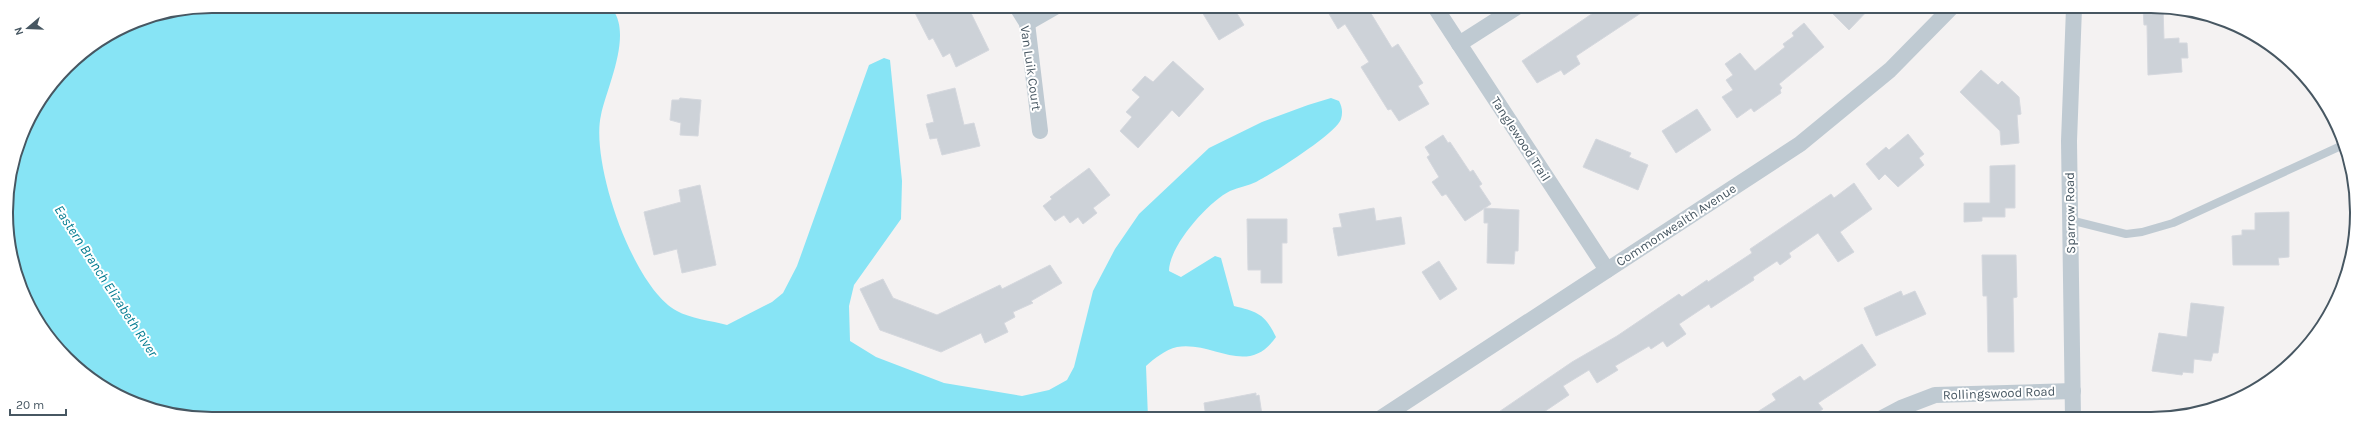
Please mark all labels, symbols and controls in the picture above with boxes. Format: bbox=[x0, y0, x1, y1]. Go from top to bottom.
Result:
north arrow bbox=[8, 8, 48, 48]
street label: Van Luik Court bbox=[1018, 24, 1044, 112]
text: N bbox=[12, 25, 26, 37]
street label: Tanglewood Trail bbox=[1488, 94, 1554, 184]
street label: Sparrow Road bbox=[2062, 172, 2078, 254]
street label: Commonwealth Avenue bbox=[1613, 180, 1739, 269]
water label: Eastern Branch Elizabeth River bbox=[51, 202, 162, 361]
street label: Rollingswood Road bbox=[1942, 384, 2056, 402]
scale bar bbox=[10, 391, 66, 417]
text: 20 m bbox=[16, 398, 44, 412]

